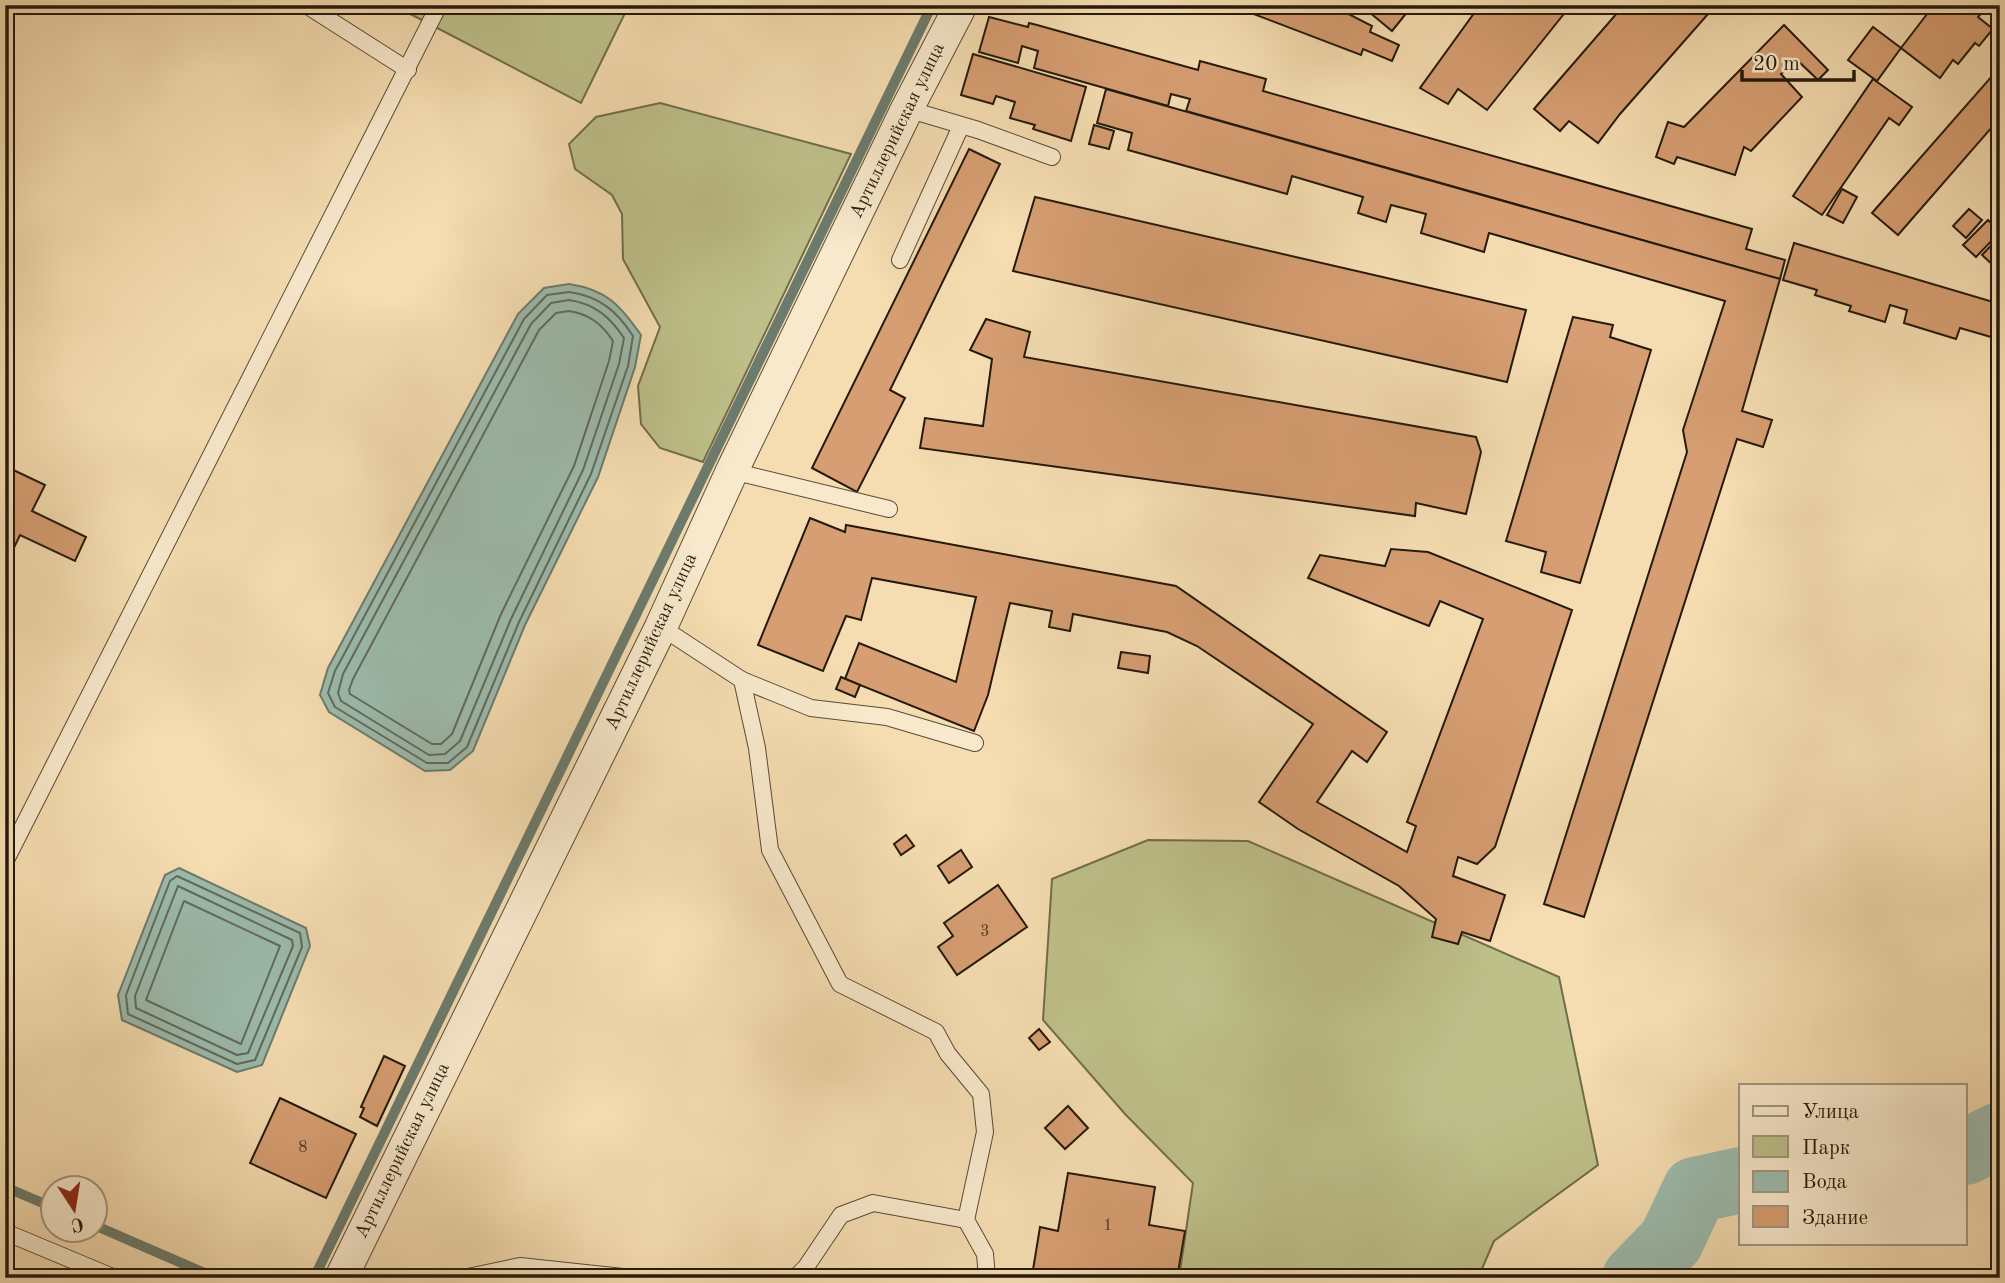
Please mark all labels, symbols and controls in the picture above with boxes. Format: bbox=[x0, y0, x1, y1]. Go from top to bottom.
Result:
scale bar bbox=[1742, 38, 1854, 82]
street label: Артиллерийская улица bbox=[847, 40, 949, 222]
text: 20 m bbox=[1753, 54, 1800, 75]
street label: Артиллерийская улица bbox=[603, 550, 702, 733]
house number: 3 bbox=[980, 924, 990, 940]
street label: Артиллерийская улица bbox=[352, 1060, 454, 1242]
legend bbox=[1739, 1084, 1966, 1244]
text: Улица bbox=[1802, 1102, 1859, 1123]
text: Парк bbox=[1802, 1138, 1851, 1159]
house number: 8 bbox=[298, 1140, 308, 1156]
text: Вода bbox=[1802, 1172, 1847, 1193]
north arrow bbox=[38, 1174, 108, 1244]
text: Здание bbox=[1802, 1208, 1868, 1229]
text: С bbox=[69, 1213, 85, 1234]
house number: 1 bbox=[1103, 1218, 1113, 1234]

